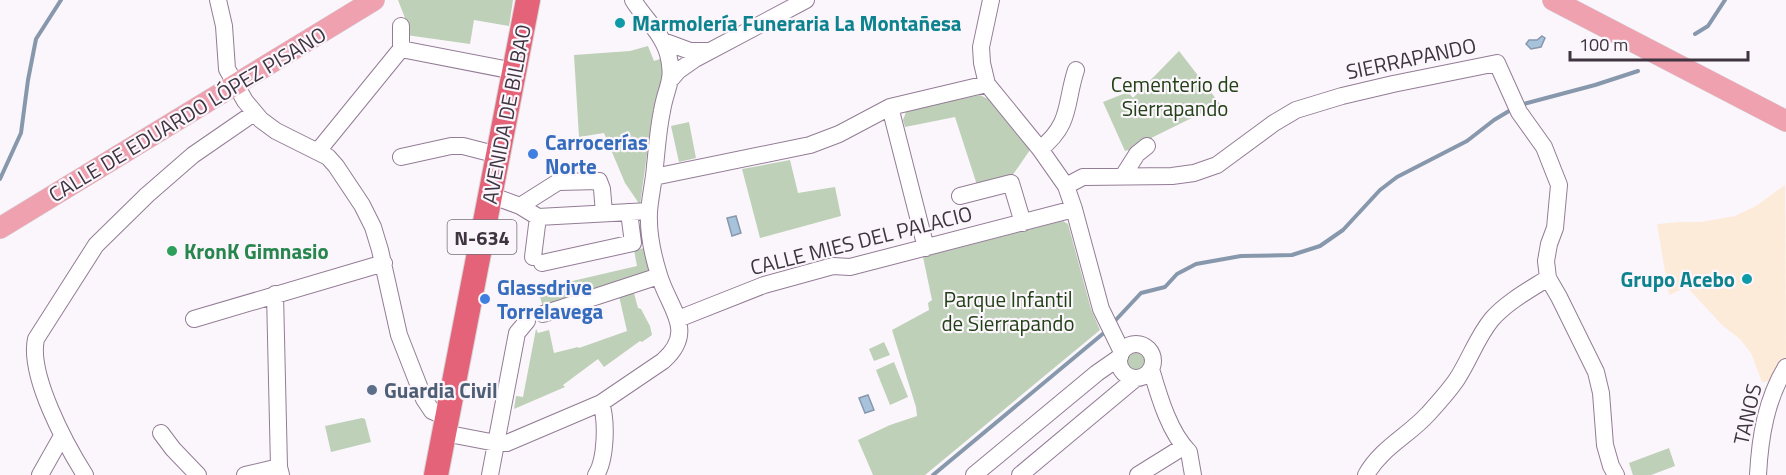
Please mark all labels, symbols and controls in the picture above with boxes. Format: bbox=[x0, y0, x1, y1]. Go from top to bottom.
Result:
place label: Marmolería Funeraria La Montañesa bbox=[632, 7, 962, 39]
marker: Marmolería Funeraria La Montañesa bbox=[613, 16, 627, 30]
street label: CALLE DE EDUARDO LÓPEZ PISANO bbox=[42, 18, 332, 210]
street label: AVENIDA DE BILBAO bbox=[473, 21, 539, 207]
scale bar bbox=[1570, 24, 1748, 62]
street label: SIERRAPANDO bbox=[1343, 29, 1479, 87]
text: 100 m bbox=[1579, 31, 1628, 58]
park label: Cementerio de Sierrapando bbox=[1111, 68, 1239, 124]
place label: Carrocerías Norte bbox=[545, 126, 648, 182]
marker: Carrocerías Norte bbox=[526, 147, 540, 161]
street label: CALLE MIES DEL PALACIO bbox=[747, 197, 975, 283]
road number: N-634 bbox=[448, 220, 516, 254]
place label: KronK Gimnasio bbox=[184, 235, 329, 267]
marker: KronK Gimnasio bbox=[165, 244, 179, 258]
place label: Grupo Acebo bbox=[1620, 263, 1735, 295]
place label: Glassdrive Torrelavega bbox=[497, 271, 604, 327]
marker: Grupo Acebo bbox=[1740, 272, 1754, 286]
park label: Parque Infantil de Sierrapando bbox=[941, 283, 1075, 339]
marker: Glassdrive Torrelavega bbox=[478, 292, 492, 306]
place label: Guardia Civil bbox=[384, 374, 498, 406]
street label: TANOS bbox=[1724, 380, 1770, 448]
marker: Guardia Civil bbox=[365, 383, 379, 397]

